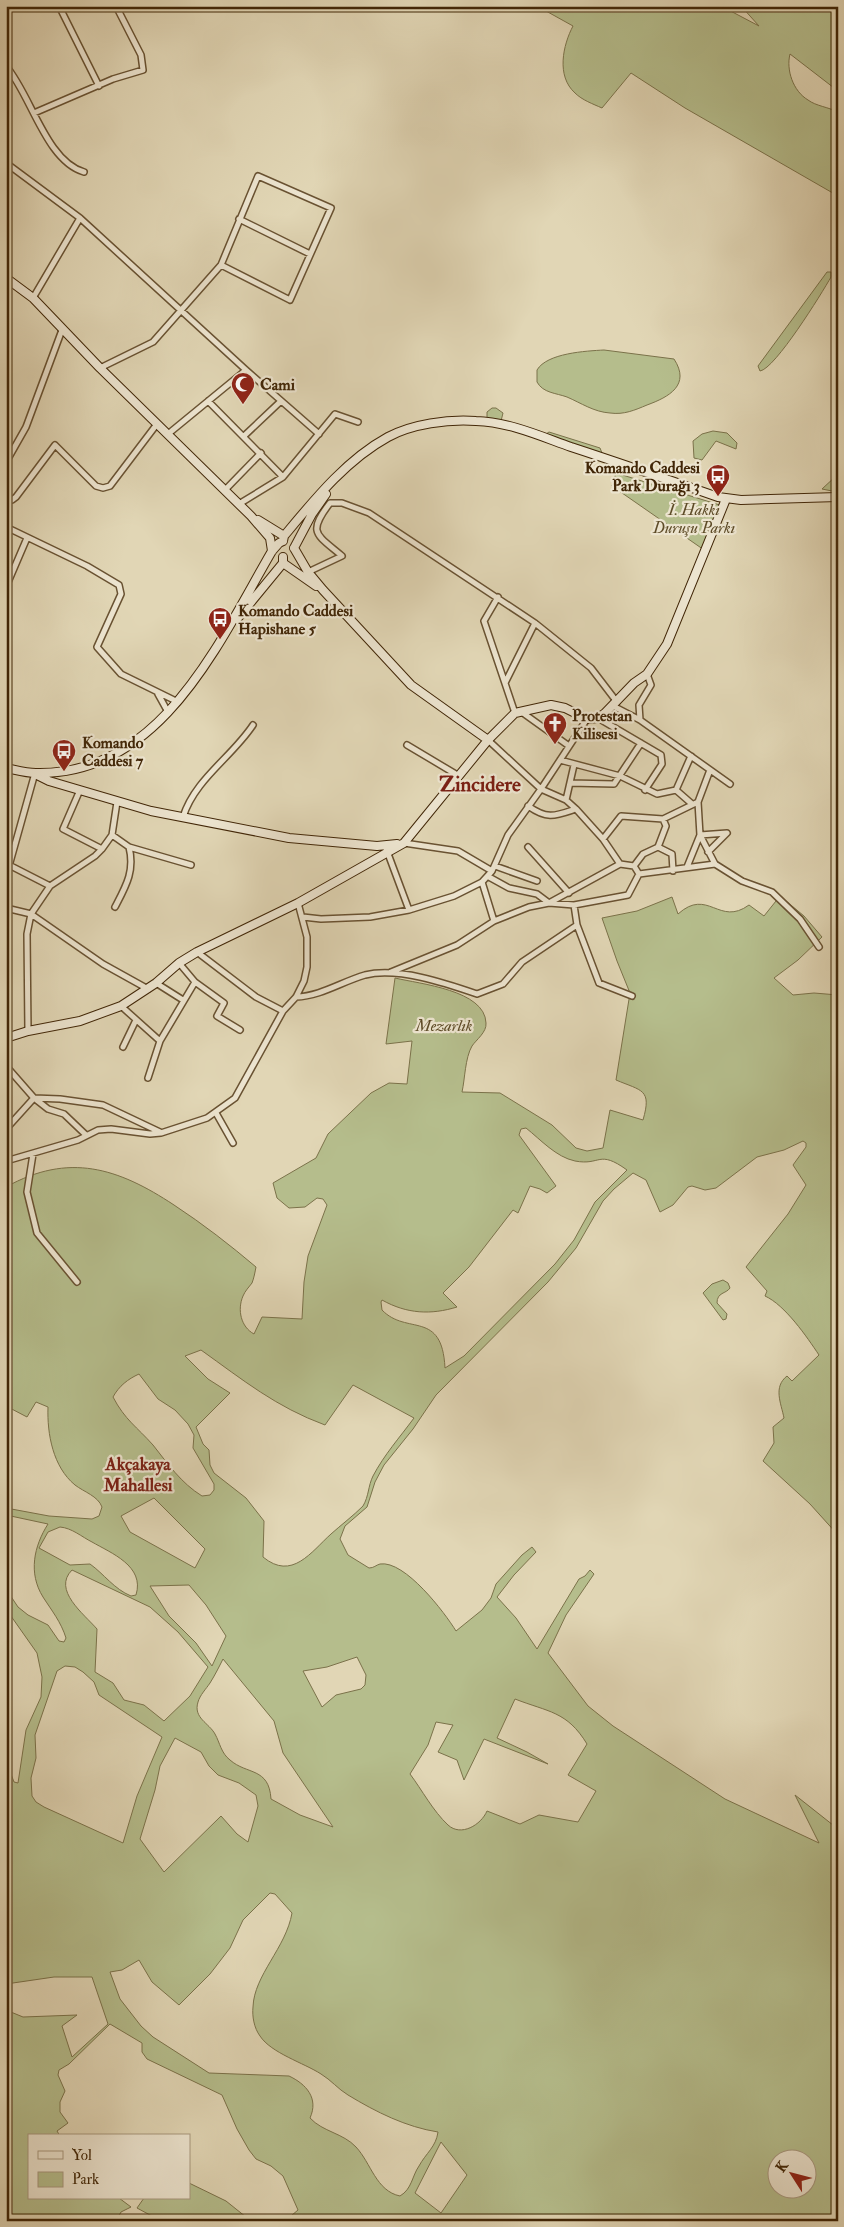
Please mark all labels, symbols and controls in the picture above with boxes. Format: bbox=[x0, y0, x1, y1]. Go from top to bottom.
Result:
mosque icon: Cami bbox=[230, 371, 256, 405]
place label: Cami bbox=[260, 375, 296, 395]
place label: Komando Caddesi Park Durağı 3 bbox=[585, 458, 701, 497]
bus stop icon: Komando Caddesi Park Durağı 3 bbox=[705, 463, 731, 497]
park label: İ. Hakkı Duruşu Parkı bbox=[652, 500, 735, 538]
place label: Komando Caddesi Hapishane 5 bbox=[238, 601, 354, 640]
bus stop icon: Komando Caddesi Hapishane 5 bbox=[207, 606, 233, 640]
place label: Protestan Kilisesi bbox=[572, 706, 633, 744]
church icon: Protestan Kilisesi bbox=[542, 711, 568, 745]
place label: Komando Caddesi 7 bbox=[82, 733, 144, 771]
bus stop icon: Komando Caddesi 7 bbox=[51, 738, 77, 772]
district label: Zincidere bbox=[439, 771, 521, 798]
park label: Mezarlık bbox=[415, 1016, 473, 1036]
district label: Akçakaya Mahallesi bbox=[102, 1453, 173, 1497]
legend bbox=[28, 2134, 190, 2200]
text: Yol bbox=[72, 2146, 92, 2165]
north arrow bbox=[766, 2150, 816, 2200]
text: K bbox=[772, 2157, 792, 2176]
text: Park bbox=[72, 2170, 99, 2189]

